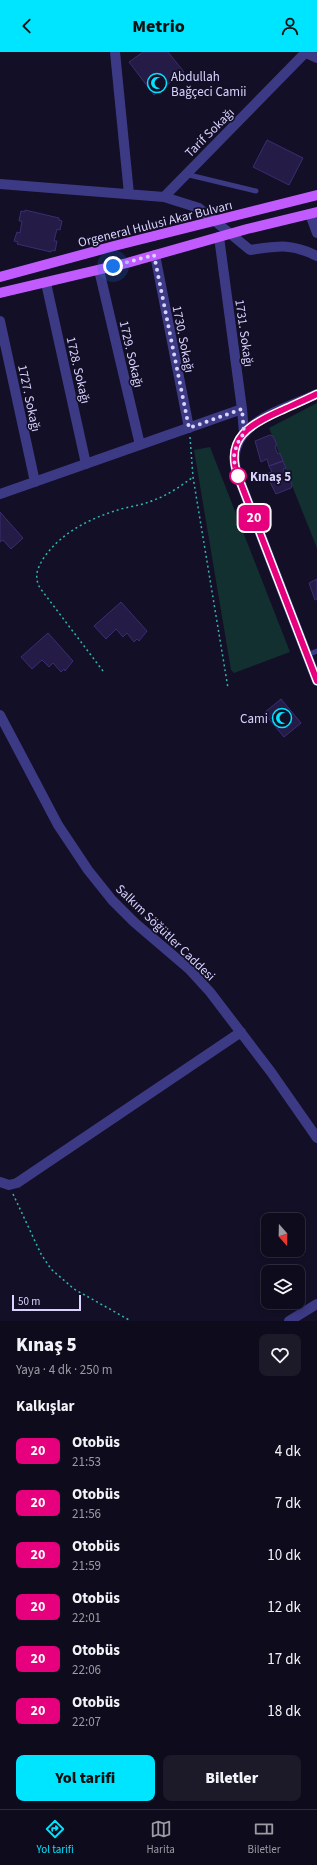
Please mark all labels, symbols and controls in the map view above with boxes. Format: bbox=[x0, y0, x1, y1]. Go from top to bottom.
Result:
text: Metrio bbox=[132, 14, 185, 39]
icon: back bbox=[16, 15, 38, 37]
icon: person bbox=[279, 15, 301, 37]
place label: Abdullah Bağçeci Camii bbox=[171, 68, 247, 101]
mosque icon: Abdullah Bağçeci Camii bbox=[146, 72, 168, 94]
street label: Tarif Sokağı bbox=[181, 104, 238, 161]
street label: Orgeneral Hulusi Akar Bulvarı bbox=[76, 196, 234, 252]
your location bbox=[103, 256, 123, 276]
street label: 1731. Sokağı bbox=[230, 298, 258, 368]
street label: 1730. Sokağı bbox=[168, 304, 198, 374]
street label: 1729. Sokağı bbox=[115, 319, 147, 390]
street label: 1728. Sokağı bbox=[62, 335, 94, 406]
street label: 1727. Sokağı bbox=[13, 363, 45, 433]
marker: Kınaş 5 bbox=[229, 467, 247, 485]
place label: Kınaş 5 bbox=[250, 468, 291, 486]
line badge: 20 bbox=[236, 505, 272, 531]
text: 20 bbox=[247, 508, 261, 528]
mosque icon: Cami bbox=[271, 707, 293, 729]
place label: Cami bbox=[240, 710, 268, 728]
street label: Salkım Söğütler Caddesi bbox=[111, 880, 219, 985]
north arrow bbox=[261, 1213, 305, 1257]
map controls bbox=[261, 1213, 305, 1309]
button: layers bbox=[261, 1265, 305, 1309]
scale bar bbox=[12, 1293, 81, 1312]
text: 50 m bbox=[18, 1294, 40, 1309]
text: Kınaş 5 bbox=[16, 1332, 77, 1359]
button: heart bbox=[259, 1334, 301, 1376]
text: Yaya · 4 dk · 250 m bbox=[16, 1361, 113, 1379]
text: Kalkışlar bbox=[16, 1396, 75, 1417]
text: Otobüs bbox=[72, 1432, 120, 1453]
text: 20 bbox=[31, 1441, 45, 1461]
text: 4 dk bbox=[275, 1441, 301, 1462]
text: 21:53 bbox=[72, 1453, 101, 1471]
text: Otobüs bbox=[72, 1484, 120, 1505]
text: 20 bbox=[31, 1493, 45, 1513]
text: 7 dk bbox=[275, 1493, 301, 1514]
text: 21:56 bbox=[72, 1505, 101, 1523]
text: Otobüs bbox=[72, 1536, 120, 1557]
text: 20 bbox=[31, 1545, 45, 1565]
text: 10 dk bbox=[267, 1545, 301, 1566]
text: 21:59 bbox=[72, 1557, 101, 1575]
text: Otobüs bbox=[72, 1588, 120, 1609]
text: 20 bbox=[31, 1597, 45, 1617]
text: 12 dk bbox=[267, 1597, 301, 1618]
text: 22:01 bbox=[72, 1609, 101, 1627]
text: Otobüs bbox=[72, 1640, 120, 1661]
text: 20 bbox=[31, 1649, 45, 1669]
text: 17 dk bbox=[267, 1649, 301, 1670]
text: 22:06 bbox=[72, 1661, 101, 1679]
text: Otobüs bbox=[72, 1692, 120, 1713]
text: 20 bbox=[31, 1701, 45, 1721]
text: 18 dk bbox=[267, 1701, 301, 1722]
text: 22:07 bbox=[72, 1713, 101, 1731]
button: Yol tarifi bbox=[16, 1755, 155, 1801]
button: Biletler bbox=[163, 1755, 301, 1801]
tab: Yol tarifi bbox=[36, 1818, 74, 1857]
tab: Harita bbox=[146, 1818, 175, 1857]
tab: Biletler bbox=[247, 1818, 281, 1857]

